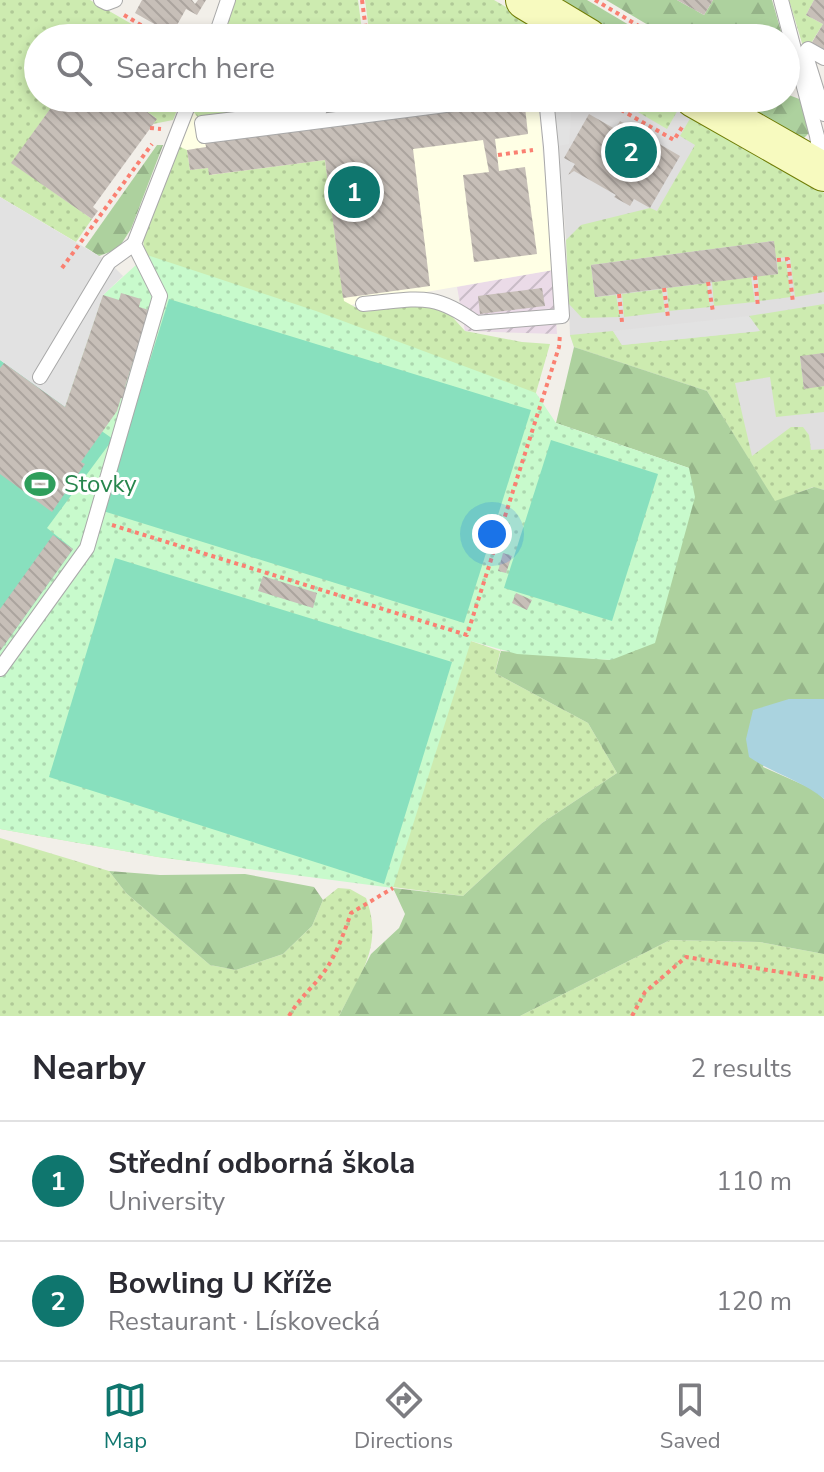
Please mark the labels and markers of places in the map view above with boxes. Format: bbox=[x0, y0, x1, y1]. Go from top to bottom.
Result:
pin: 2 bbox=[605, 122, 657, 182]
pin: 1 bbox=[328, 162, 380, 222]
sports icon: Stovky bbox=[23, 467, 57, 501]
place label: Stovky bbox=[64, 468, 137, 500]

